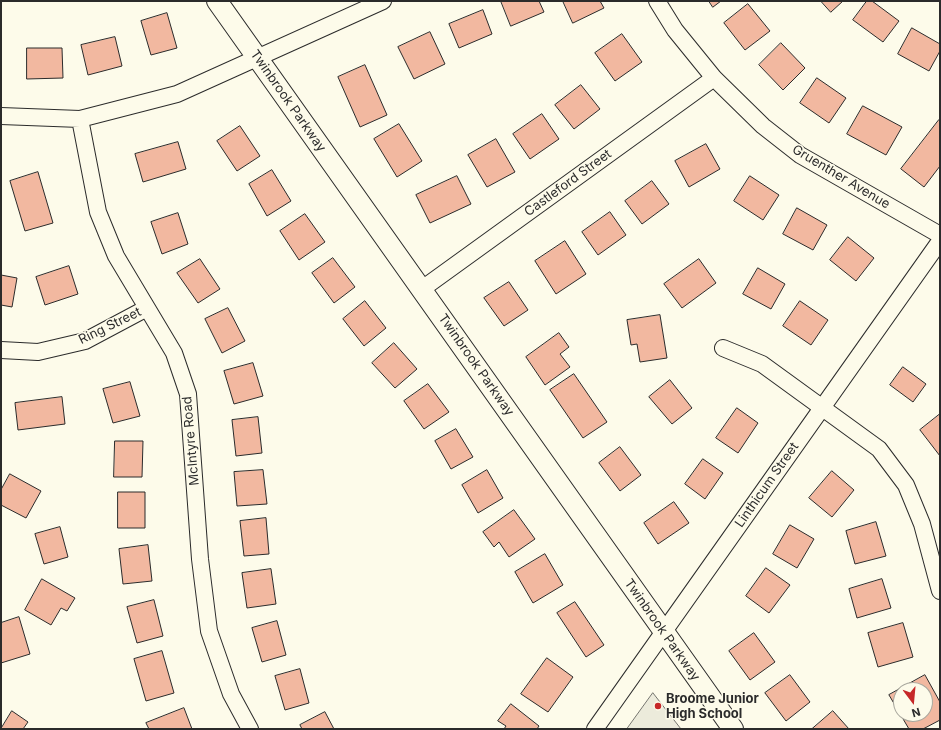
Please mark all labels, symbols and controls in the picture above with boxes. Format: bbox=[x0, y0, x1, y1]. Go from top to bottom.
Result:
street label: Twinbrook Parkway bbox=[247, 47, 329, 155]
street label: Gruenther Avenue bbox=[789, 142, 893, 212]
street label: Castleford Street bbox=[521, 146, 615, 220]
street label: Ring Street bbox=[76, 304, 144, 348]
street label: Twinbrook Parkway bbox=[435, 311, 517, 419]
street label: McIntyre Road bbox=[179, 396, 203, 486]
street label: Linthicum Street bbox=[732, 440, 802, 530]
street label: Twinbrook Parkway bbox=[621, 576, 703, 684]
north arrow bbox=[893, 682, 933, 722]
place label: Broome Junior High School bbox=[666, 691, 759, 722]
marker: Broome Junior High School bbox=[653, 701, 663, 711]
text: N bbox=[910, 705, 922, 720]

